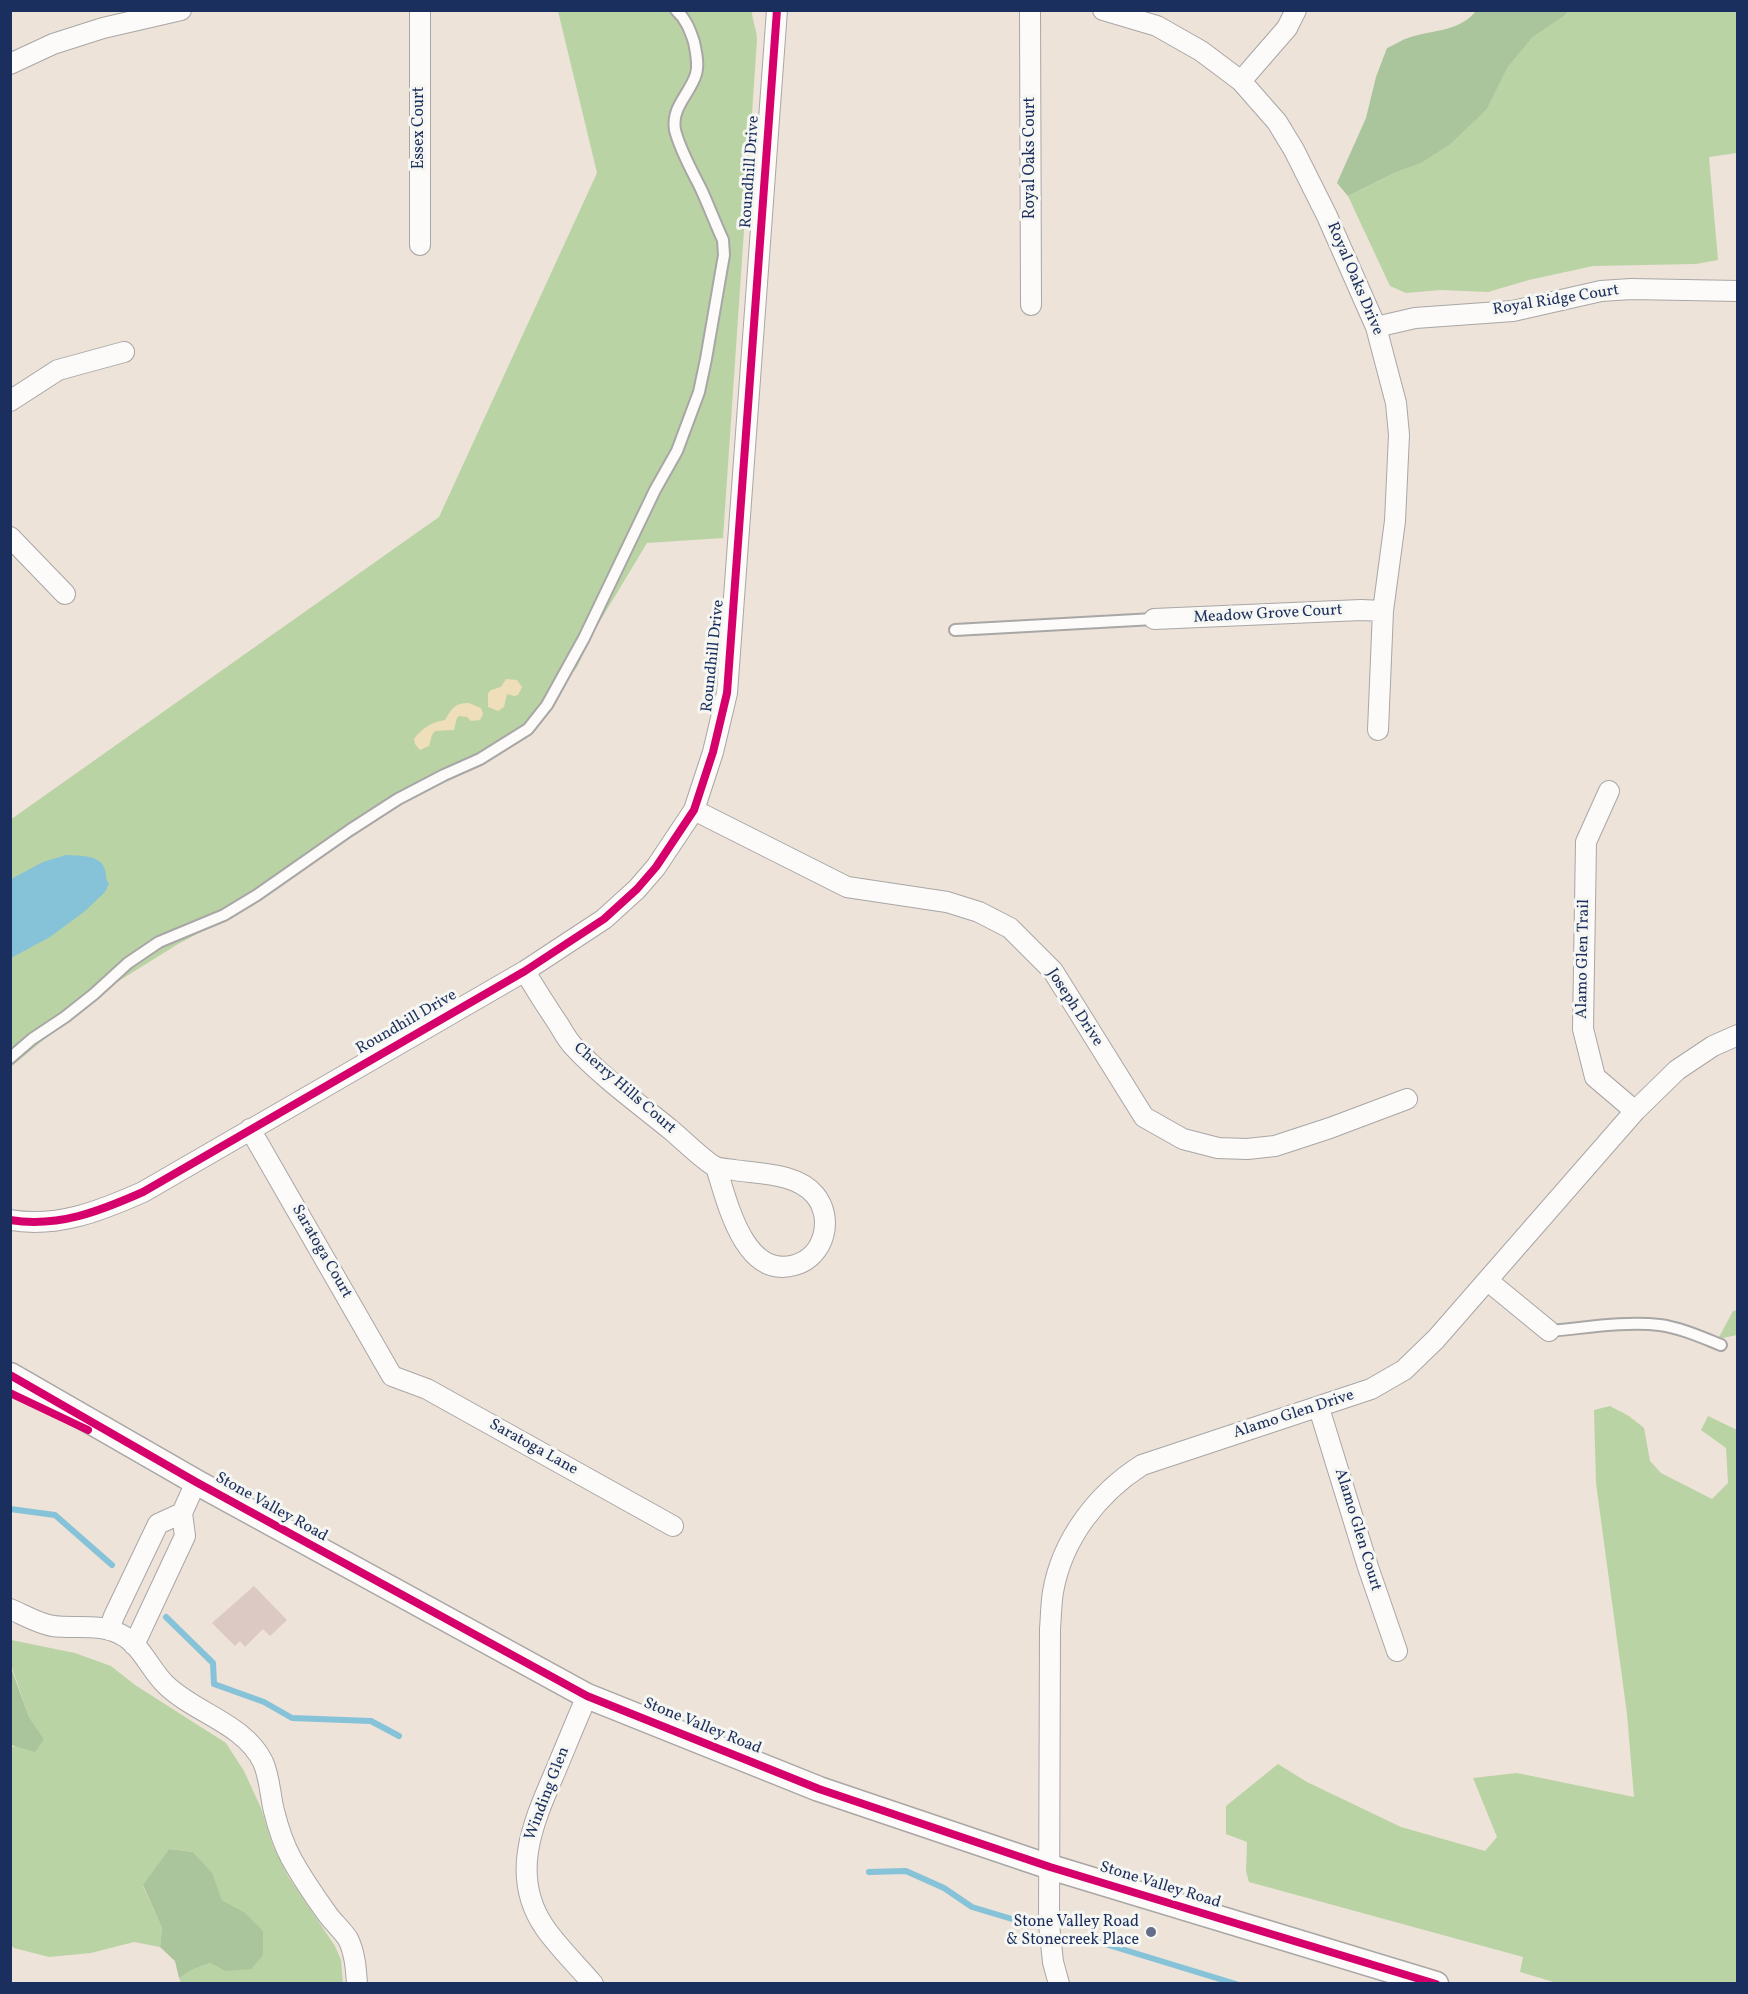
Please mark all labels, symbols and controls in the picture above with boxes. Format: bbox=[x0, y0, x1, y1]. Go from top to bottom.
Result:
street label: Essex Court bbox=[410, 87, 430, 169]
street label: Royal Oaks Court bbox=[1021, 97, 1041, 219]
street label: Roundhill Drive bbox=[737, 115, 765, 229]
street label: Royal Oaks Drive bbox=[1322, 220, 1386, 338]
street label: Royal Ridge Court bbox=[1491, 282, 1621, 320]
street label: Roundhill Drive bbox=[699, 599, 729, 713]
street label: Meadow Grove Court bbox=[1193, 602, 1343, 628]
street label: Alamo Glen Trail bbox=[1573, 899, 1595, 1019]
street label: Joseph Drive bbox=[1042, 965, 1106, 1051]
street label: Roundhill Drive bbox=[353, 986, 461, 1060]
street label: Cherry Hills Court bbox=[569, 1039, 679, 1139]
street label: Saratoga Court bbox=[286, 1202, 356, 1302]
street label: Alamo Glen Drive bbox=[1231, 1386, 1357, 1444]
street label: Saratoga Lane bbox=[485, 1416, 581, 1480]
street label: Alamo Glen Court bbox=[1329, 1466, 1385, 1594]
street label: Stone Valley Road bbox=[211, 1469, 331, 1547]
street label: Stone Valley Road bbox=[640, 1695, 764, 1759]
street label: Winding Glen bbox=[521, 1745, 575, 1843]
street label: Stone Valley Road bbox=[1097, 1858, 1223, 1914]
place label: Stone Valley Road & Stonecreek Place bbox=[1006, 1913, 1139, 1951]
marker: Stone Valley Road & Stonecreek Place bbox=[1144, 1925, 1158, 1939]

